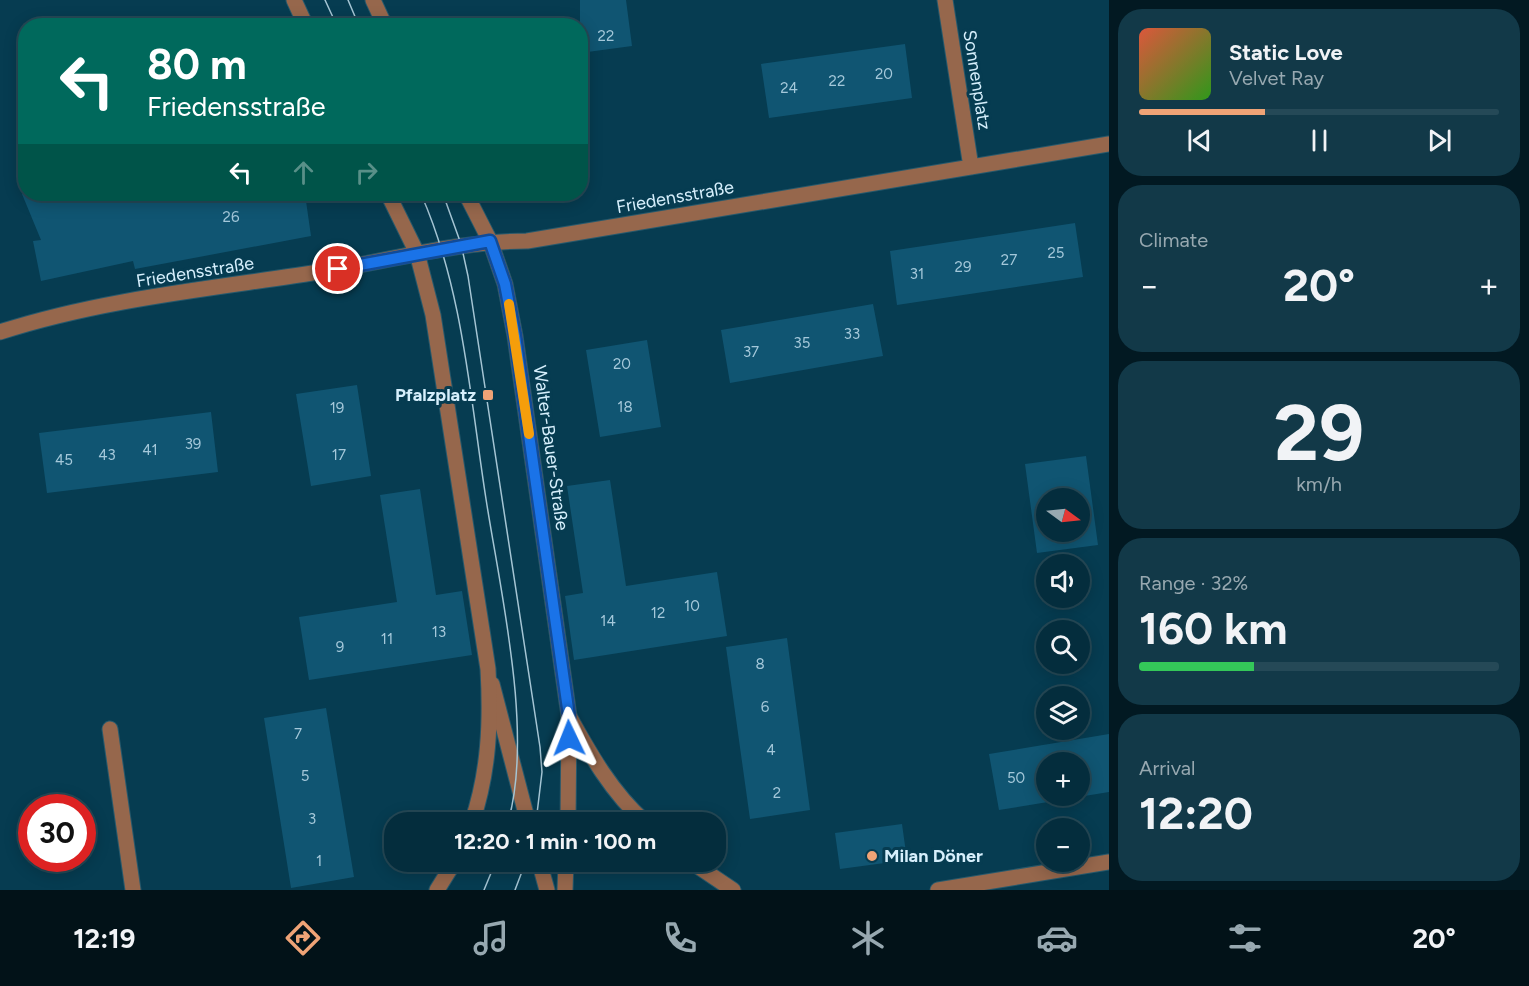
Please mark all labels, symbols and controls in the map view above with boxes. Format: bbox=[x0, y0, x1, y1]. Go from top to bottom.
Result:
house number: 22 bbox=[598, 27, 614, 45]
street label: Sonnenplatz bbox=[958, 28, 996, 132]
text: 80 m bbox=[147, 39, 247, 90]
text: Static Love bbox=[1229, 39, 1343, 66]
icon: left bbox=[48, 42, 126, 120]
house number: 20 bbox=[875, 65, 893, 83]
text: Velvet Ray bbox=[1229, 66, 1324, 90]
house number: 22 bbox=[829, 72, 845, 90]
house number: 24 bbox=[780, 79, 798, 97]
text: Friedensstraße bbox=[147, 90, 325, 123]
icon: previous bbox=[1183, 124, 1216, 157]
icon: pause bbox=[1303, 124, 1336, 157]
icon: next bbox=[1423, 124, 1456, 157]
icon: left bbox=[224, 156, 257, 189]
icon: ahead bbox=[287, 156, 320, 189]
icon: right bbox=[350, 156, 383, 189]
street label: Friedensstraße bbox=[615, 176, 736, 218]
house number: 26 bbox=[223, 208, 240, 226]
text: Climate bbox=[1139, 228, 1208, 252]
pin bbox=[312, 243, 363, 294]
house number: 25 bbox=[1047, 244, 1065, 262]
house number: 27 bbox=[1001, 251, 1017, 269]
street label: Friedensstraße bbox=[135, 252, 256, 292]
icon: arrive bbox=[321, 252, 354, 285]
house number: 29 bbox=[955, 258, 971, 276]
text: 20° bbox=[1283, 258, 1355, 312]
house number: 31 bbox=[910, 265, 924, 283]
text: − bbox=[1139, 266, 1160, 305]
text: + bbox=[1478, 266, 1499, 305]
house number: 33 bbox=[844, 325, 860, 343]
house number: 35 bbox=[794, 334, 810, 352]
house number: 37 bbox=[743, 343, 759, 361]
house number: 20 bbox=[613, 355, 631, 373]
street label: Walter-Bauer-Straße bbox=[529, 364, 574, 532]
place label: Pfalzplatz bbox=[395, 384, 476, 406]
text: 29 bbox=[1274, 386, 1364, 480]
marker: Pfalzplatz bbox=[481, 388, 495, 402]
house number: 18 bbox=[617, 398, 633, 416]
house number: 19 bbox=[330, 399, 344, 417]
house number: 39 bbox=[185, 435, 201, 453]
house number: 41 bbox=[142, 441, 158, 459]
house number: 43 bbox=[98, 446, 116, 464]
house number: 17 bbox=[332, 446, 346, 464]
house number: 45 bbox=[55, 451, 73, 469]
text: km/h bbox=[1296, 472, 1342, 496]
north arrow bbox=[1036, 488, 1090, 542]
map controls bbox=[1036, 488, 1090, 872]
button: sound bbox=[1036, 554, 1090, 608]
text: Range · 32% bbox=[1139, 571, 1248, 595]
house number: 10 bbox=[684, 597, 700, 615]
text: 160 km bbox=[1139, 601, 1287, 655]
house number: 12 bbox=[651, 604, 665, 622]
house number: 14 bbox=[600, 612, 616, 630]
button: search bbox=[1036, 620, 1090, 674]
house number: 13 bbox=[432, 623, 446, 641]
house number: 11 bbox=[381, 630, 393, 648]
house number: 9 bbox=[336, 638, 344, 656]
house number: 8 bbox=[755, 655, 765, 673]
button: layers bbox=[1036, 686, 1090, 740]
house number: 6 bbox=[761, 698, 770, 716]
position arrow bbox=[537, 706, 601, 770]
house number: 7 bbox=[294, 725, 302, 743]
house number: 4 bbox=[766, 741, 776, 759]
button: + bbox=[1036, 752, 1090, 806]
text: Arrival bbox=[1139, 756, 1195, 780]
house number: 5 bbox=[301, 767, 309, 785]
house number: 50 bbox=[1007, 769, 1025, 787]
house number: 2 bbox=[773, 784, 781, 802]
text: 12:20 bbox=[1139, 786, 1253, 840]
speed limit sign: 30 bbox=[18, 794, 96, 872]
house number: 3 bbox=[308, 810, 316, 828]
button: − bbox=[1036, 818, 1090, 872]
text: 12:20 · 1 min · 100 m bbox=[454, 828, 656, 855]
place label: Milan Döner bbox=[884, 845, 983, 867]
marker: Milan Döner bbox=[865, 849, 879, 863]
house number: 1 bbox=[316, 852, 322, 870]
icon: directions bbox=[282, 917, 324, 959]
icon: music bbox=[470, 917, 512, 959]
icon: phone bbox=[659, 917, 701, 959]
icon: climate bbox=[847, 917, 889, 959]
icon: car bbox=[1036, 917, 1078, 959]
icon: filters bbox=[1224, 917, 1266, 959]
text: 12:19 bbox=[73, 922, 135, 955]
text: 20° bbox=[1412, 922, 1456, 955]

